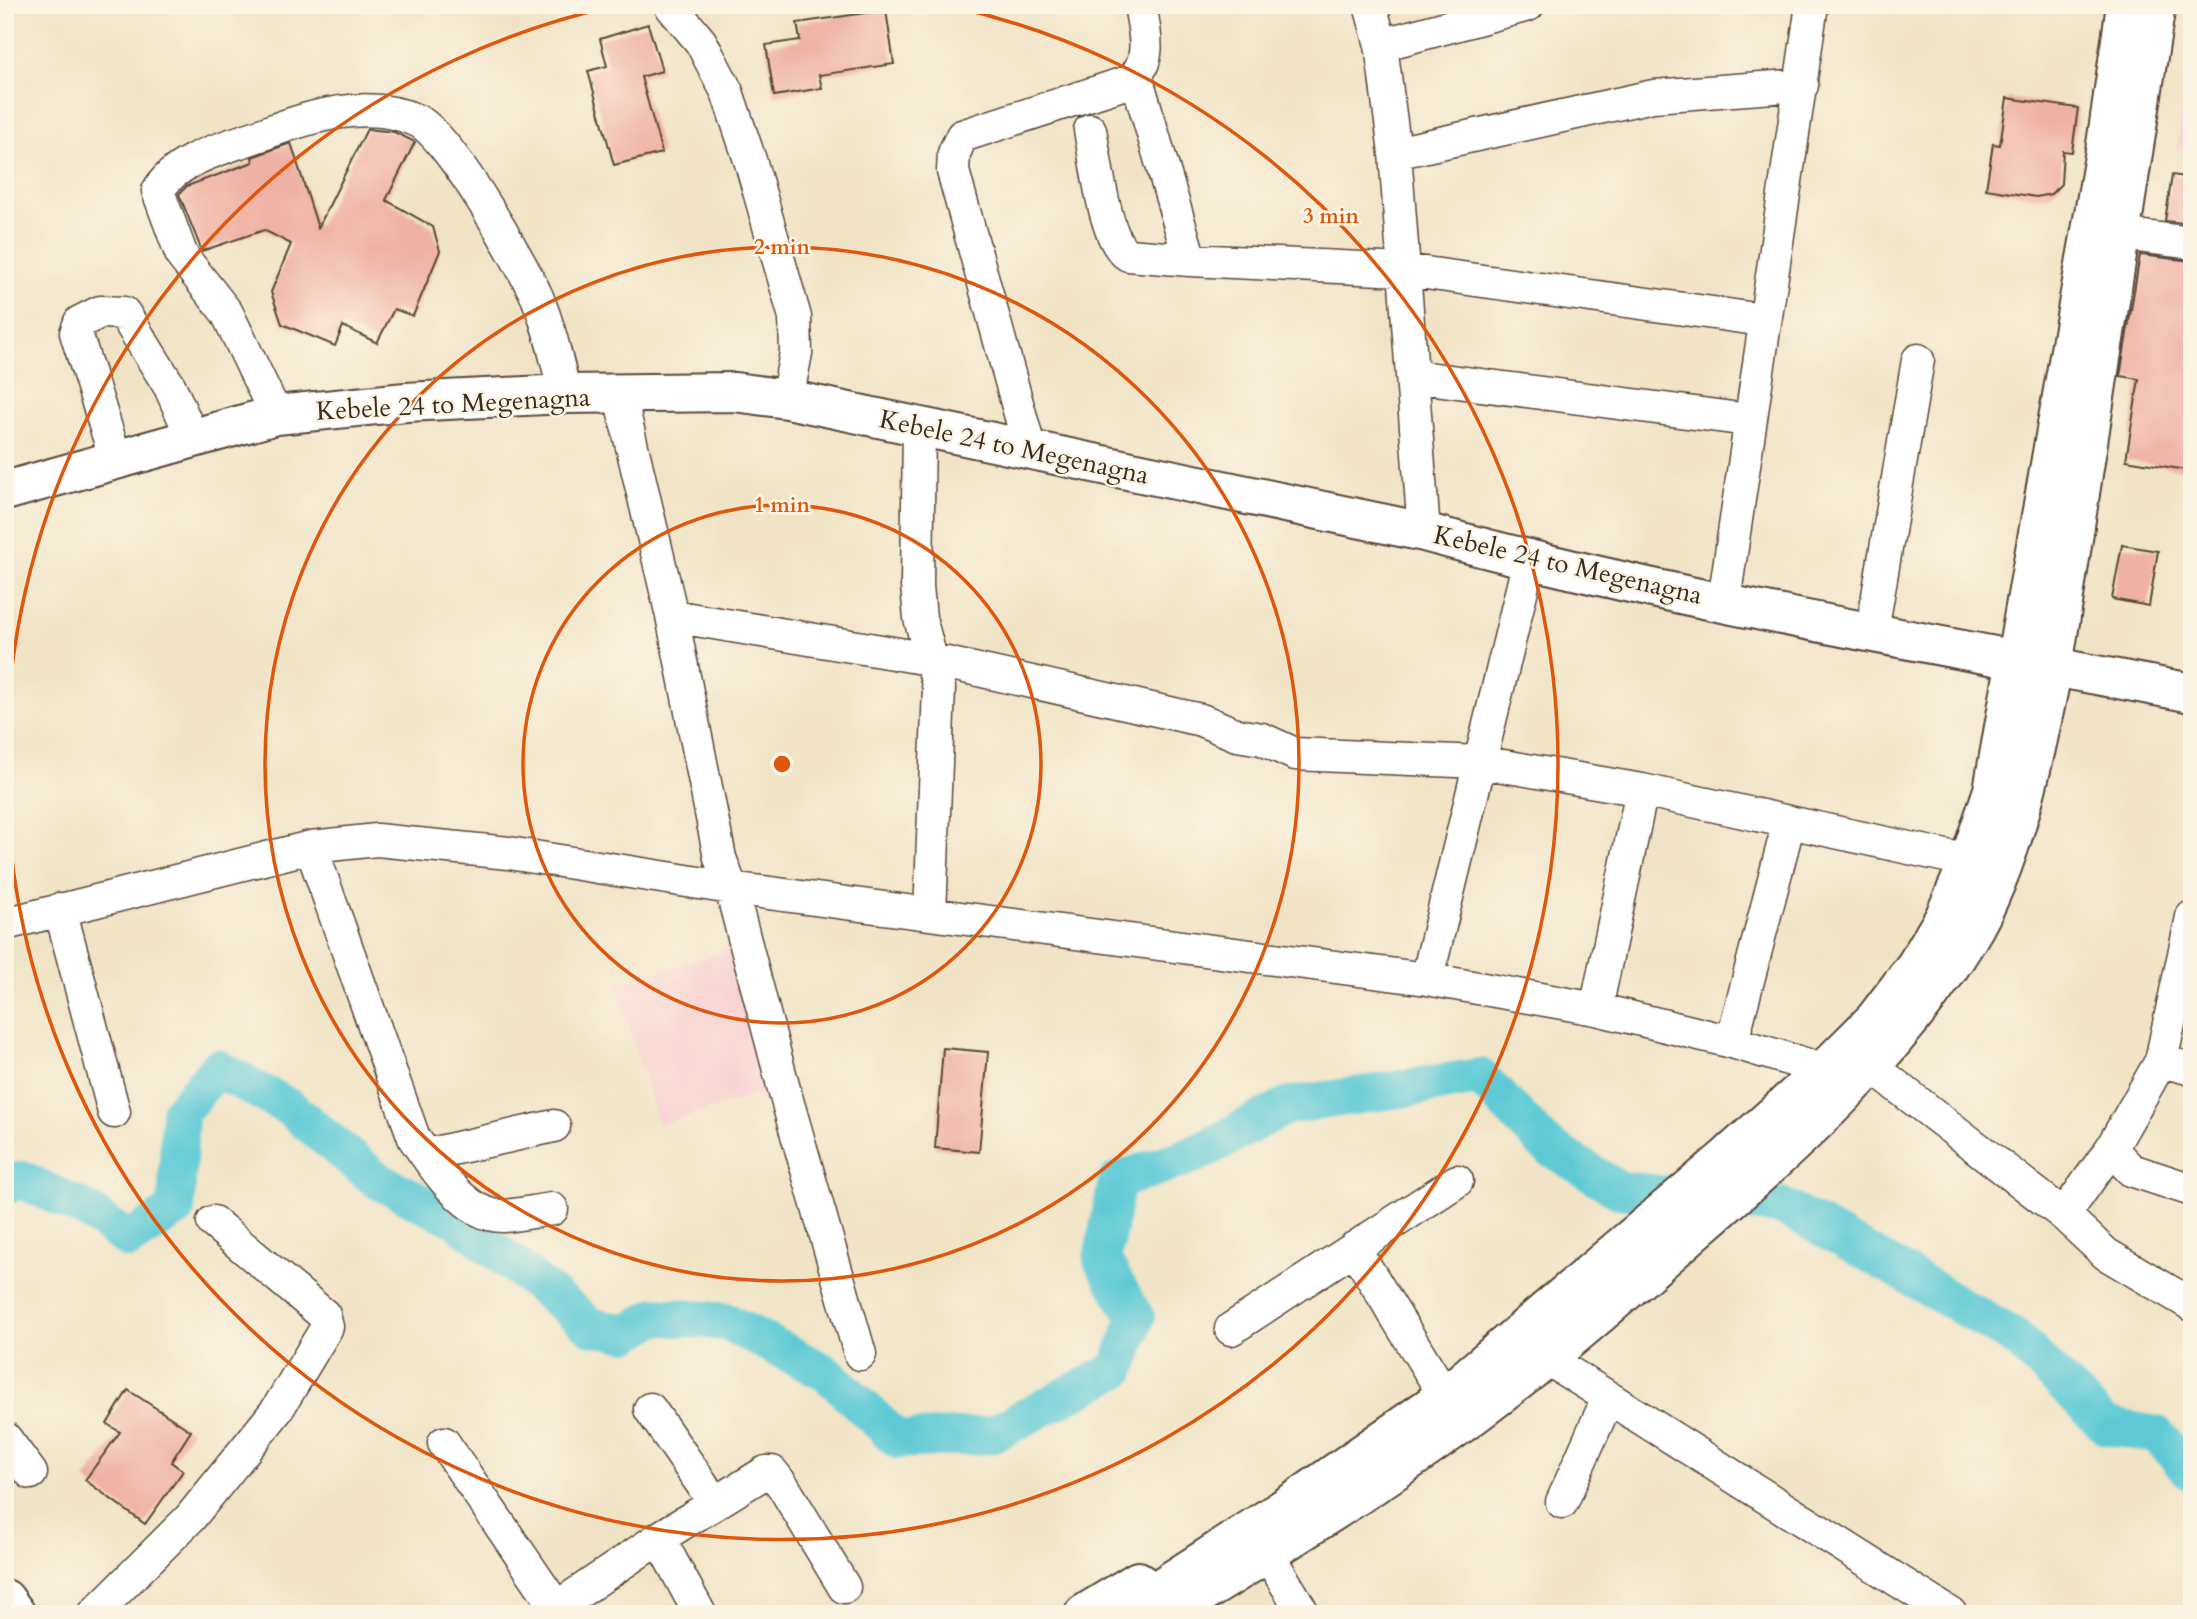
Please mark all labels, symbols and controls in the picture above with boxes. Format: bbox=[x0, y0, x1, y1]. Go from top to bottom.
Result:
text: 3 min bbox=[1303, 202, 1359, 231]
text: 2 min bbox=[754, 233, 810, 262]
street label: Kebele 24 to Megenagna bbox=[315, 379, 591, 429]
street label: Kebele 24 to Megenagna bbox=[876, 401, 1152, 493]
text: 1 min bbox=[754, 491, 810, 520]
street label: Kebele 24 to Megenagna bbox=[1430, 517, 1706, 613]
centre of rings bbox=[770, 752, 794, 776]

